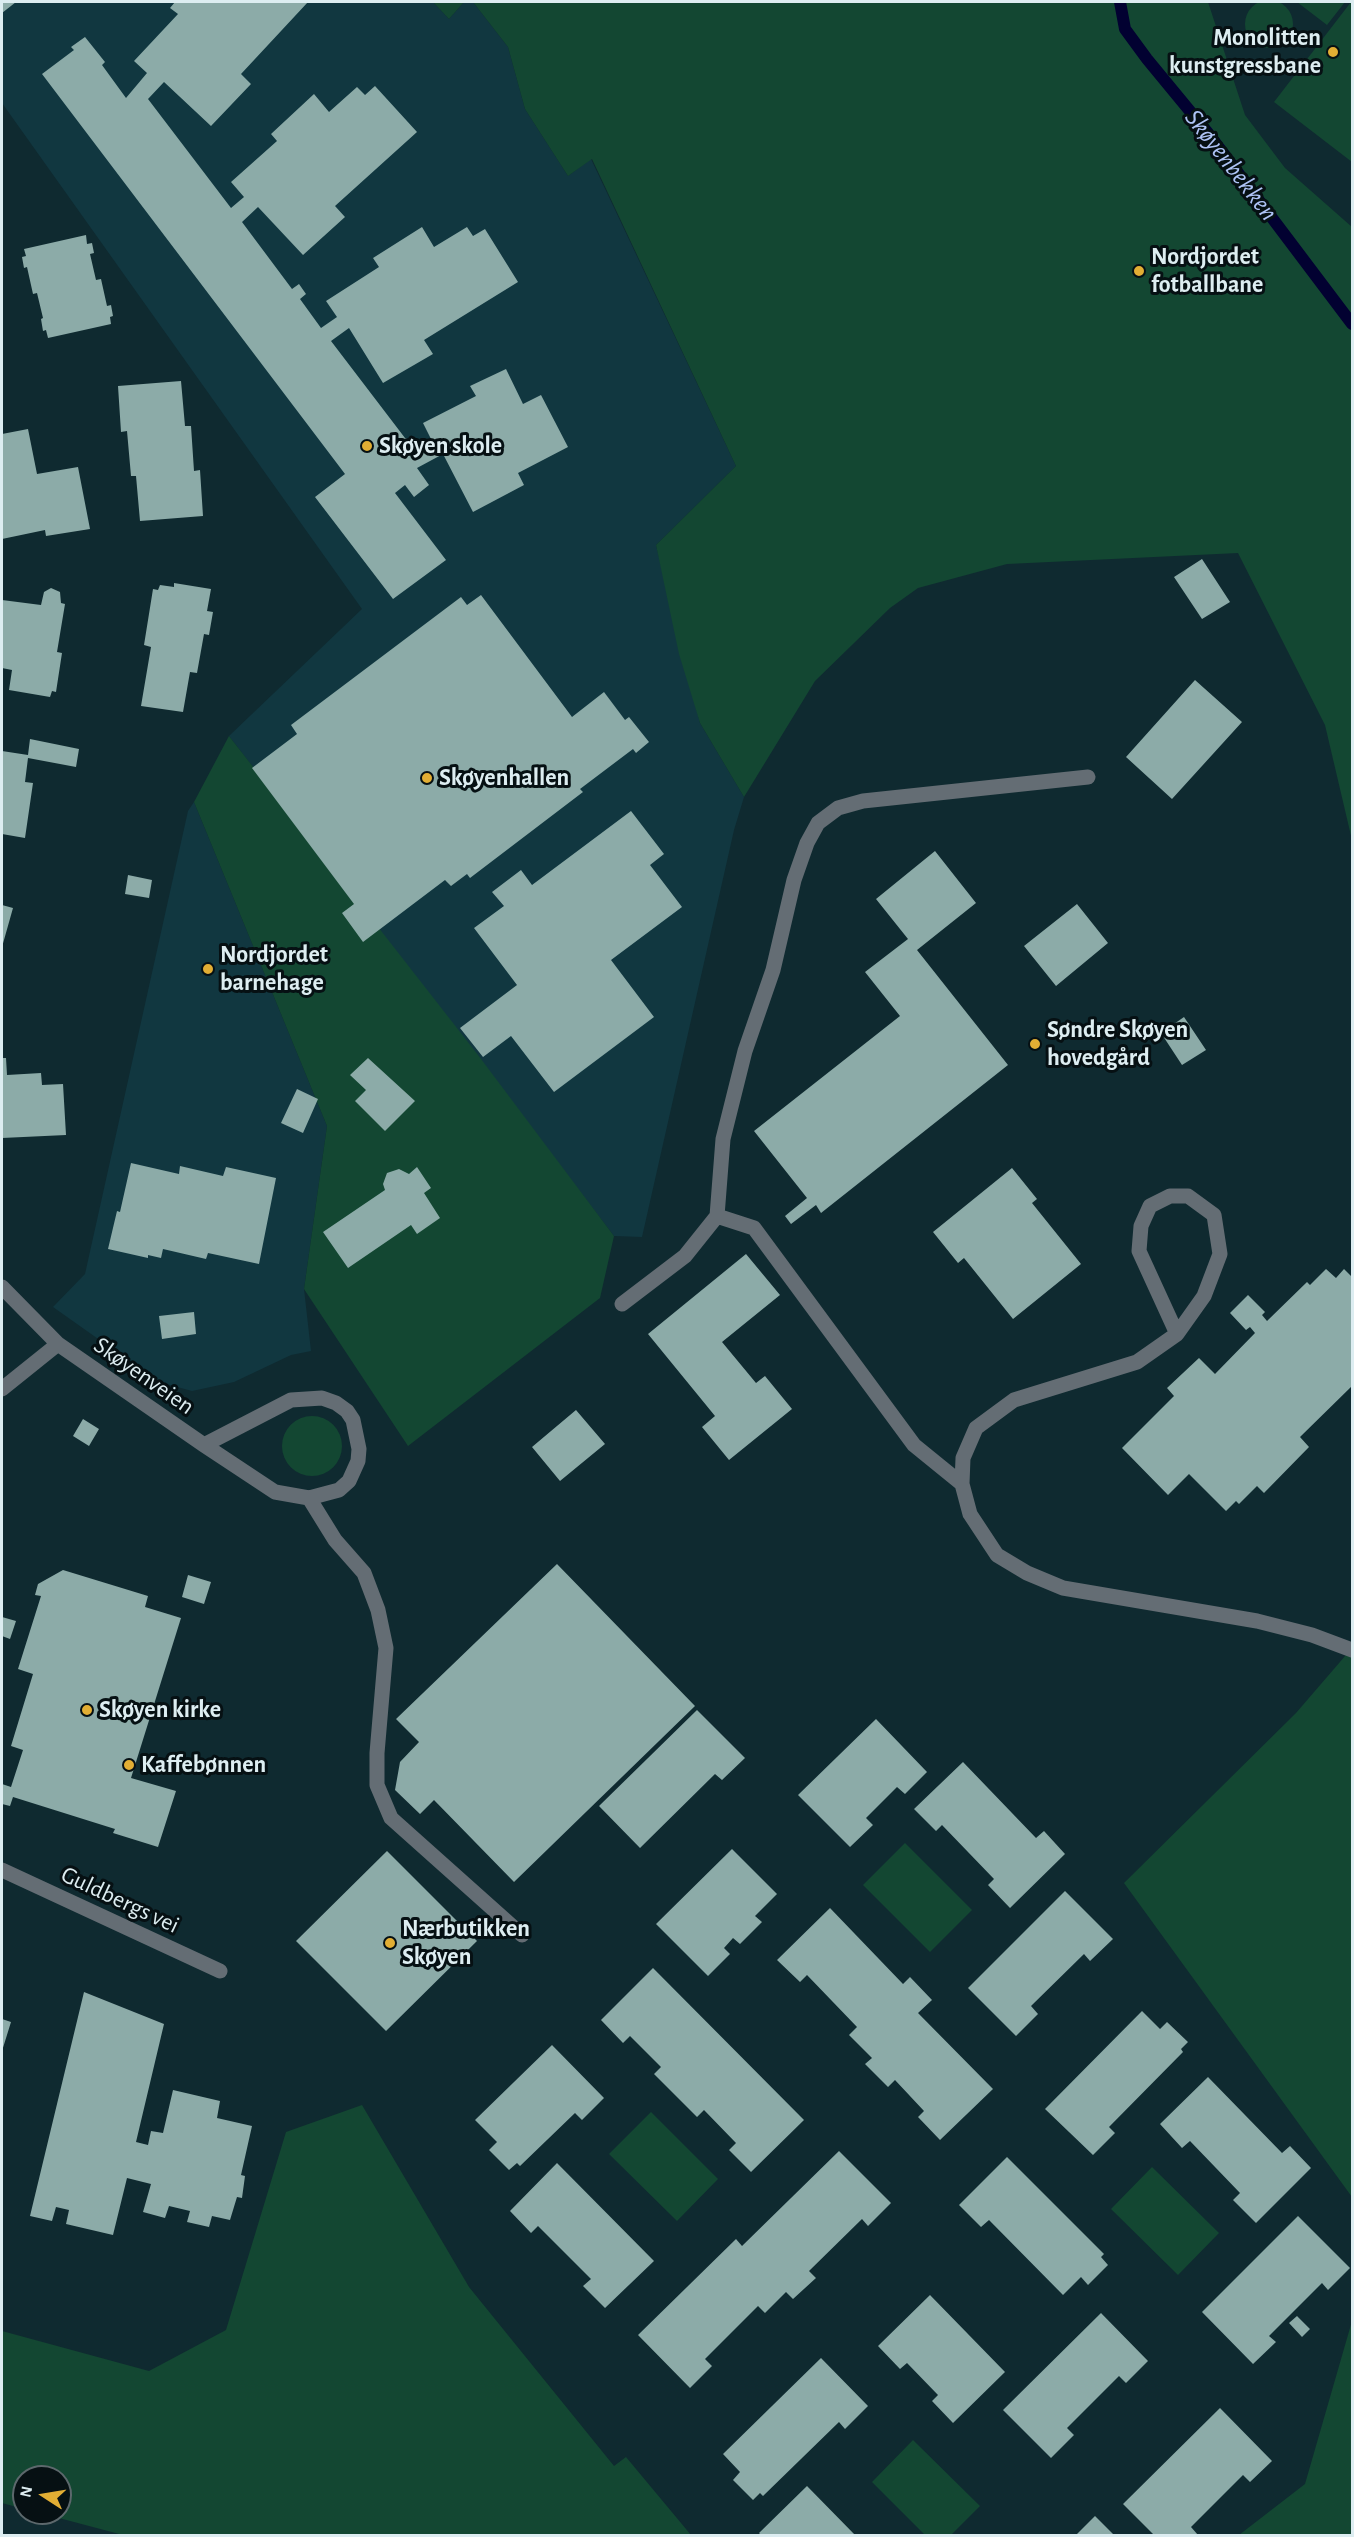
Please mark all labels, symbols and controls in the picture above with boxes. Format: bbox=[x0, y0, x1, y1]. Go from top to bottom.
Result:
place label: Monolitten kunstgressbane bbox=[1169, 24, 1321, 80]
marker: Monolitten kunstgressbane bbox=[1326, 45, 1340, 59]
water label: Skøyenbekken bbox=[1178, 103, 1284, 227]
place label: Nordjordet fotballbane bbox=[1151, 243, 1263, 299]
marker: Nordjordet fotballbane bbox=[1132, 264, 1146, 278]
place label: Skøyen skole bbox=[379, 432, 502, 460]
marker: Skøyen skole bbox=[360, 439, 374, 453]
place label: Skøyenhallen bbox=[439, 764, 569, 792]
marker: Skøyenhallen bbox=[420, 771, 434, 785]
place label: Nordjordet barnehage bbox=[220, 941, 328, 997]
marker: Nordjordet barnehage bbox=[201, 962, 215, 976]
place label: Søndre Skøyen hovedgård bbox=[1047, 1016, 1188, 1072]
marker: Søndre Skøyen hovedgård bbox=[1028, 1037, 1042, 1051]
street label: Skøyenveien bbox=[88, 1331, 200, 1421]
place label: Skøyen kirke bbox=[99, 1696, 221, 1724]
marker: Skøyen kirke bbox=[80, 1703, 94, 1717]
place label: Kaffebønnen bbox=[141, 1751, 266, 1779]
marker: Kaffebønnen bbox=[122, 1758, 136, 1772]
street label: Guldbergs vei bbox=[56, 1860, 184, 1940]
place label: Nærbutikken Skøyen bbox=[402, 1915, 530, 1971]
marker: Nærbutikken Skøyen bbox=[383, 1936, 397, 1950]
north arrow bbox=[12, 2465, 72, 2525]
text: N bbox=[17, 2485, 35, 2499]

